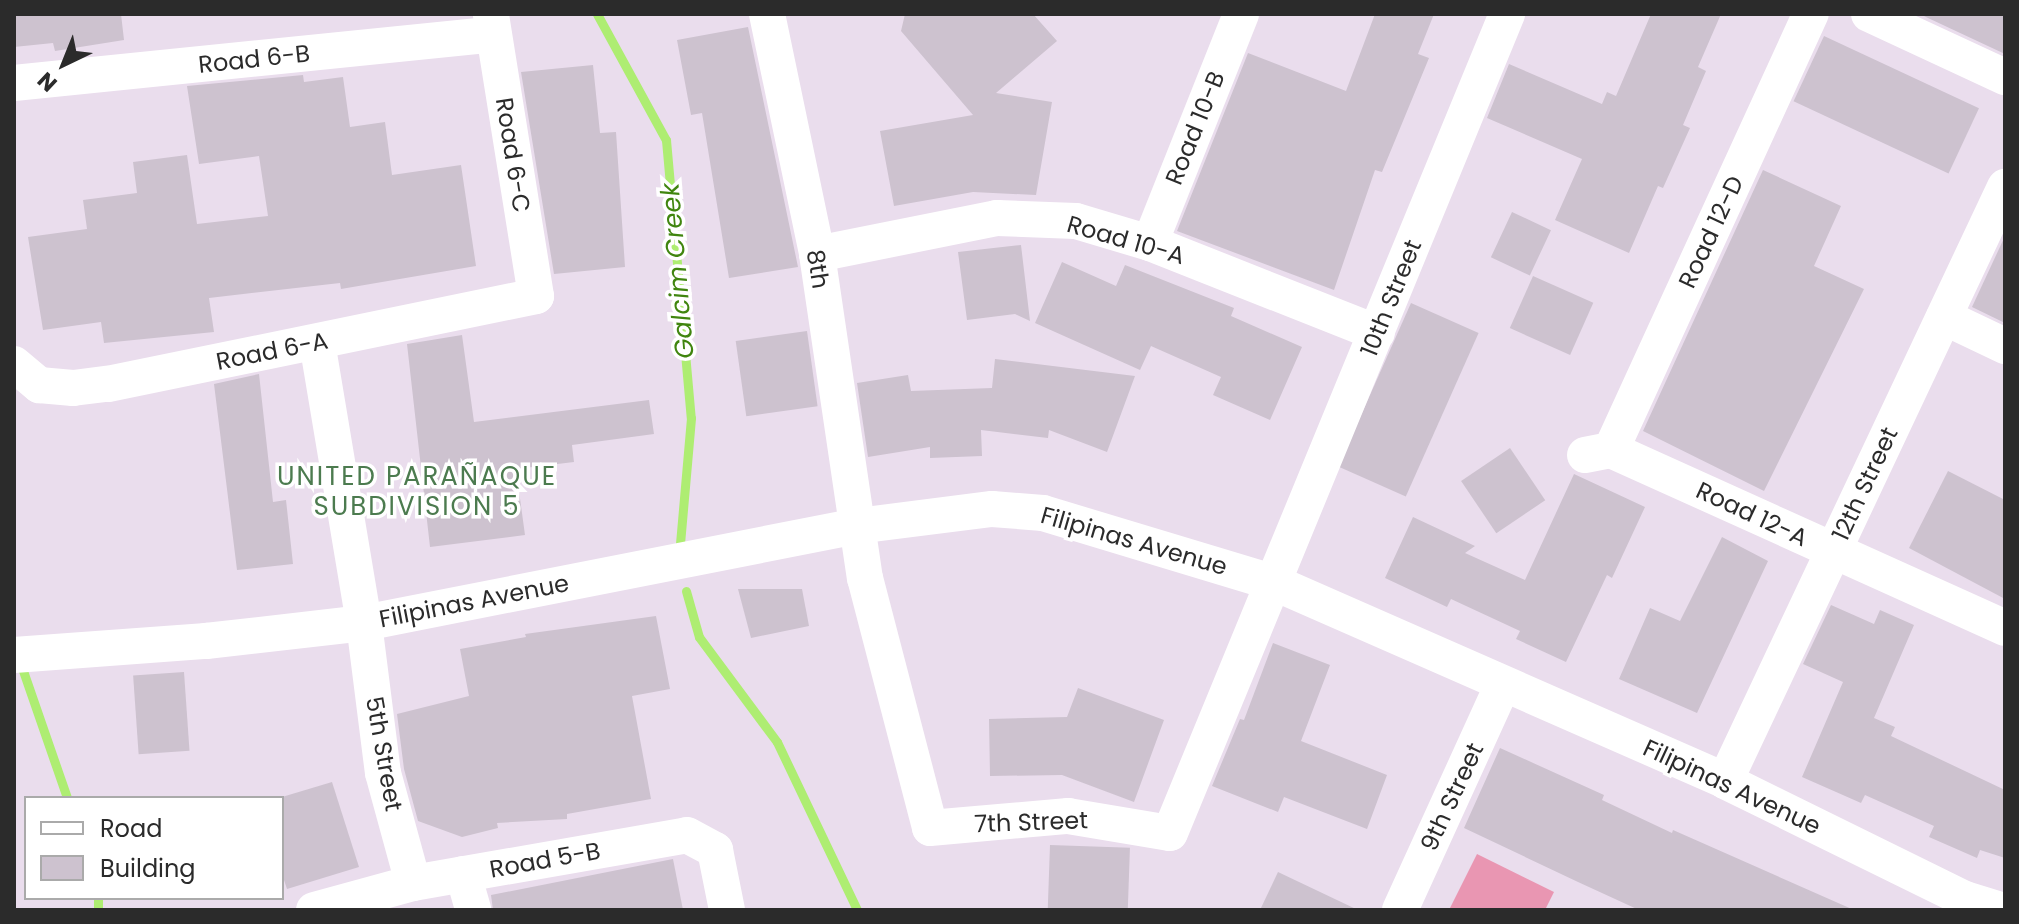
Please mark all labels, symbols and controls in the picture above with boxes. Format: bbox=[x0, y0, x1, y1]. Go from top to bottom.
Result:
north arrow bbox=[24, 24, 104, 104]
street label: Road 6-B bbox=[197, 39, 311, 79]
text: N bbox=[31, 65, 64, 99]
street label: Road 10-B bbox=[1159, 67, 1231, 189]
street label: Road 6-C bbox=[490, 96, 536, 214]
street label: Road 12-D bbox=[1672, 171, 1750, 293]
water label: Galcim Creek bbox=[655, 182, 701, 360]
street label: Road 10-A bbox=[1064, 209, 1188, 271]
street label: 10th Street bbox=[1355, 235, 1427, 361]
street label: 8th bbox=[801, 247, 835, 291]
street label: Road 6-A bbox=[214, 326, 330, 376]
street label: 12th Street bbox=[1826, 423, 1904, 545]
district label: UNITED PARAÑAQUE SUBDIVISION 5 bbox=[277, 461, 557, 522]
street label: Road 12-A bbox=[1692, 476, 1812, 552]
street label: Filipinas Avenue bbox=[1037, 501, 1231, 581]
street label: Filipinas Avenue bbox=[377, 568, 571, 634]
street label: 5th Street bbox=[360, 694, 408, 814]
street label: Filipinas Avenue bbox=[1639, 733, 1825, 841]
street label: 9th Street bbox=[1414, 738, 1490, 856]
legend bbox=[24, 796, 284, 900]
street label: 7th Street bbox=[974, 806, 1088, 838]
text: Road bbox=[100, 812, 162, 845]
street label: Road 5-B bbox=[487, 836, 603, 884]
text: Building bbox=[100, 852, 196, 885]

